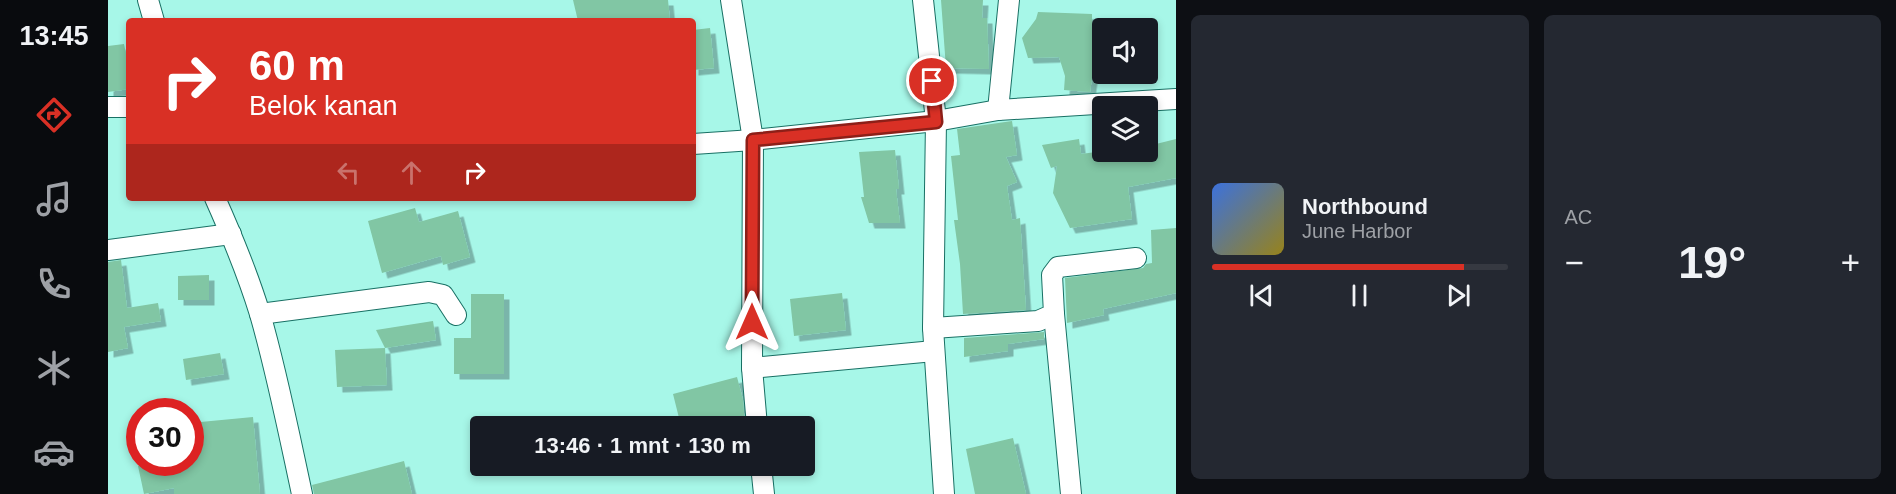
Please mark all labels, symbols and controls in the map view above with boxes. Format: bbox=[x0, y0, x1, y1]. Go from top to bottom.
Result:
map controls bbox=[1092, 18, 1158, 162]
button: sound bbox=[1092, 18, 1158, 84]
text: 13:45 bbox=[19, 21, 89, 51]
icon: right bbox=[150, 42, 228, 120]
text: 60 m bbox=[249, 42, 345, 89]
pin bbox=[906, 55, 957, 106]
icon: arrive bbox=[915, 64, 948, 97]
text: Belok kanan bbox=[249, 91, 398, 121]
icon: directions bbox=[33, 94, 75, 136]
button: layers bbox=[1092, 96, 1158, 162]
icon: left bbox=[332, 156, 365, 189]
icon: ahead bbox=[395, 156, 428, 189]
icon: right bbox=[458, 156, 491, 189]
icon: music bbox=[33, 178, 75, 220]
text: Northbound bbox=[1302, 194, 1428, 219]
text: AC bbox=[1565, 206, 1592, 228]
text: June Harbor bbox=[1302, 220, 1412, 242]
text: 19° bbox=[1678, 237, 1746, 288]
text: − bbox=[1565, 244, 1584, 281]
text: + bbox=[1841, 244, 1860, 281]
icon: phone bbox=[33, 263, 75, 305]
icon: previous bbox=[1245, 279, 1278, 312]
icon: pause bbox=[1343, 279, 1376, 312]
icon: next bbox=[1442, 279, 1475, 312]
position arrow bbox=[720, 290, 784, 354]
icon: climate bbox=[33, 347, 75, 389]
speed limit sign: 30 bbox=[126, 398, 204, 476]
icon: car bbox=[33, 431, 75, 473]
text: 13:46 · 1 mnt · 130 m bbox=[534, 433, 751, 458]

